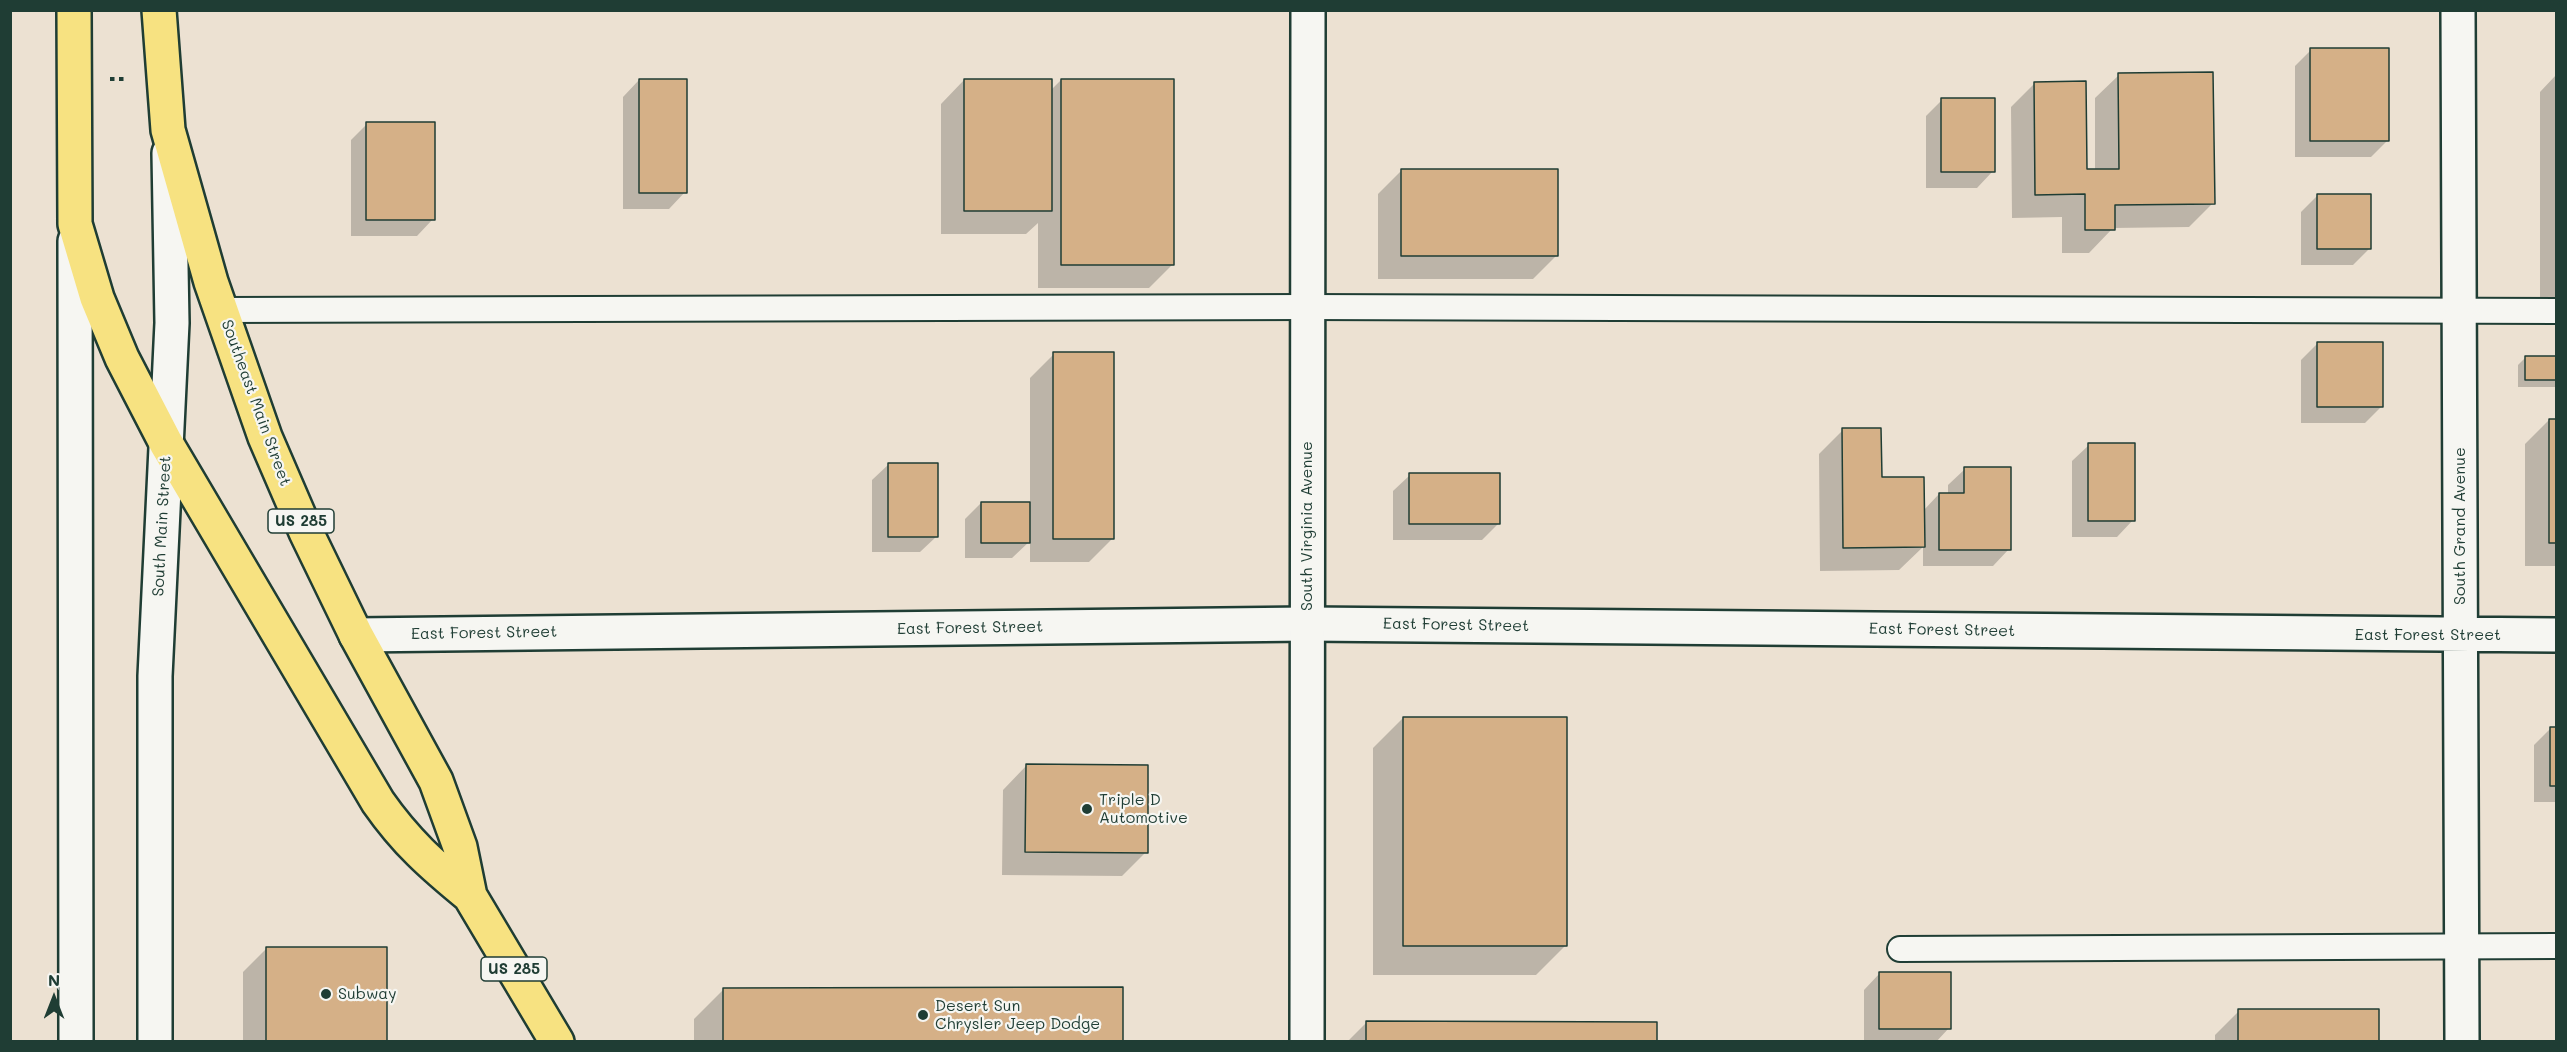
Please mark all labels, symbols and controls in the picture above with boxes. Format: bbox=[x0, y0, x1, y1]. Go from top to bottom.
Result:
street label: Southeast Main Street bbox=[217, 317, 295, 489]
street label: South Virginia Avenue bbox=[1297, 441, 1317, 611]
street label: South Grand Avenue bbox=[2450, 447, 2470, 605]
street label: South Main Street bbox=[149, 455, 175, 597]
road number: US 285 bbox=[268, 509, 334, 533]
street label: East Forest Street bbox=[1383, 614, 1529, 636]
street label: East Forest Street bbox=[897, 617, 1043, 639]
street label: East Forest Street bbox=[1869, 619, 2015, 641]
street label: East Forest Street bbox=[411, 622, 557, 644]
street label: East Forest Street bbox=[2355, 625, 2501, 645]
place label: Triple D Automotive bbox=[1099, 790, 1188, 828]
marker: Triple D Automotive bbox=[1080, 802, 1094, 816]
road number: US 285 bbox=[481, 957, 547, 981]
north arrow bbox=[24, 968, 84, 1028]
text: N bbox=[48, 969, 60, 990]
place label: Subway bbox=[338, 984, 397, 1004]
marker: Subway bbox=[319, 987, 333, 1001]
place label: Desert Sun Chrysler Jeep Dodge bbox=[935, 996, 1100, 1034]
marker: Desert Sun Chrysler Jeep Dodge bbox=[916, 1008, 930, 1022]

